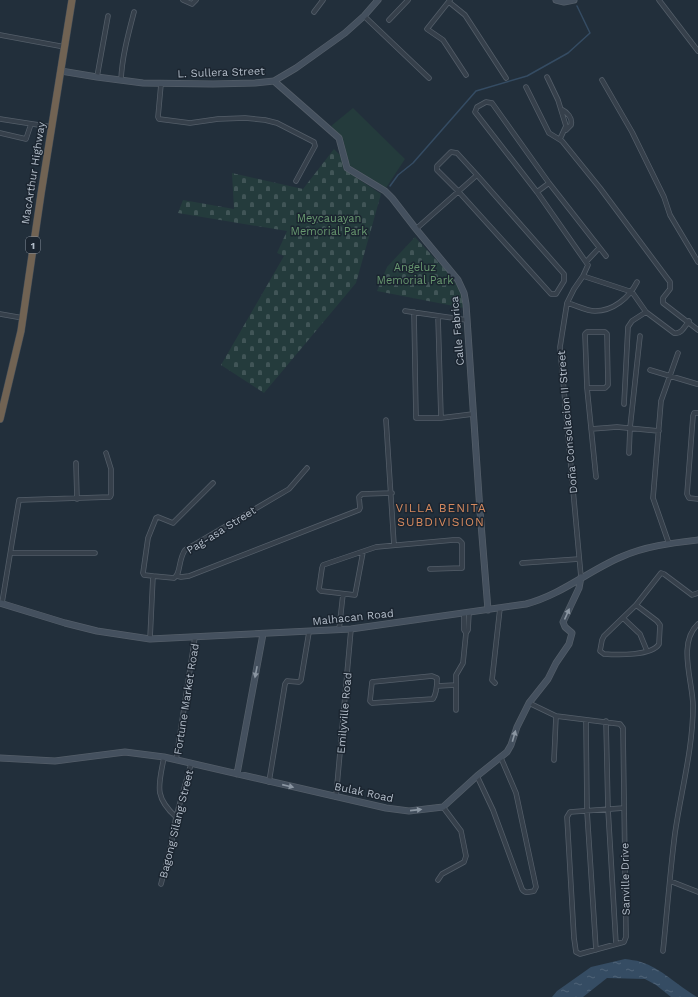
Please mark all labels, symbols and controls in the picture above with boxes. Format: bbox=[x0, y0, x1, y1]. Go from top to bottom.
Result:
street label: L. Sullera Street bbox=[177, 64, 265, 81]
street label: MacArthur Highway bbox=[19, 121, 48, 225]
park label: Meycauayan Memorial Park bbox=[291, 212, 367, 238]
road number: 1 bbox=[26, 237, 40, 253]
park label: Angeluz Memorial Park bbox=[377, 261, 453, 287]
street label: Calle Fabrica bbox=[448, 296, 467, 366]
street label: Doña Consolacion II Street bbox=[555, 349, 580, 494]
district label: VILLA BENITA SUBDIVISION bbox=[395, 501, 487, 529]
street label: Pag-asa Street bbox=[184, 504, 259, 557]
street label: Malhacan Road bbox=[312, 607, 394, 628]
one-way arrow bbox=[564, 608, 570, 619]
street label: Fortune Market Road bbox=[171, 642, 202, 756]
one-way arrow bbox=[253, 666, 259, 678]
street label: Emilyville Road bbox=[334, 672, 355, 754]
one-way arrow bbox=[511, 730, 517, 742]
street label: Bagong Silang Street bbox=[157, 768, 196, 880]
street label: Bulak Road bbox=[333, 780, 395, 805]
one-way arrow bbox=[282, 783, 294, 789]
one-way arrow bbox=[410, 807, 422, 814]
street label: Sanville Drive bbox=[618, 843, 633, 915]

